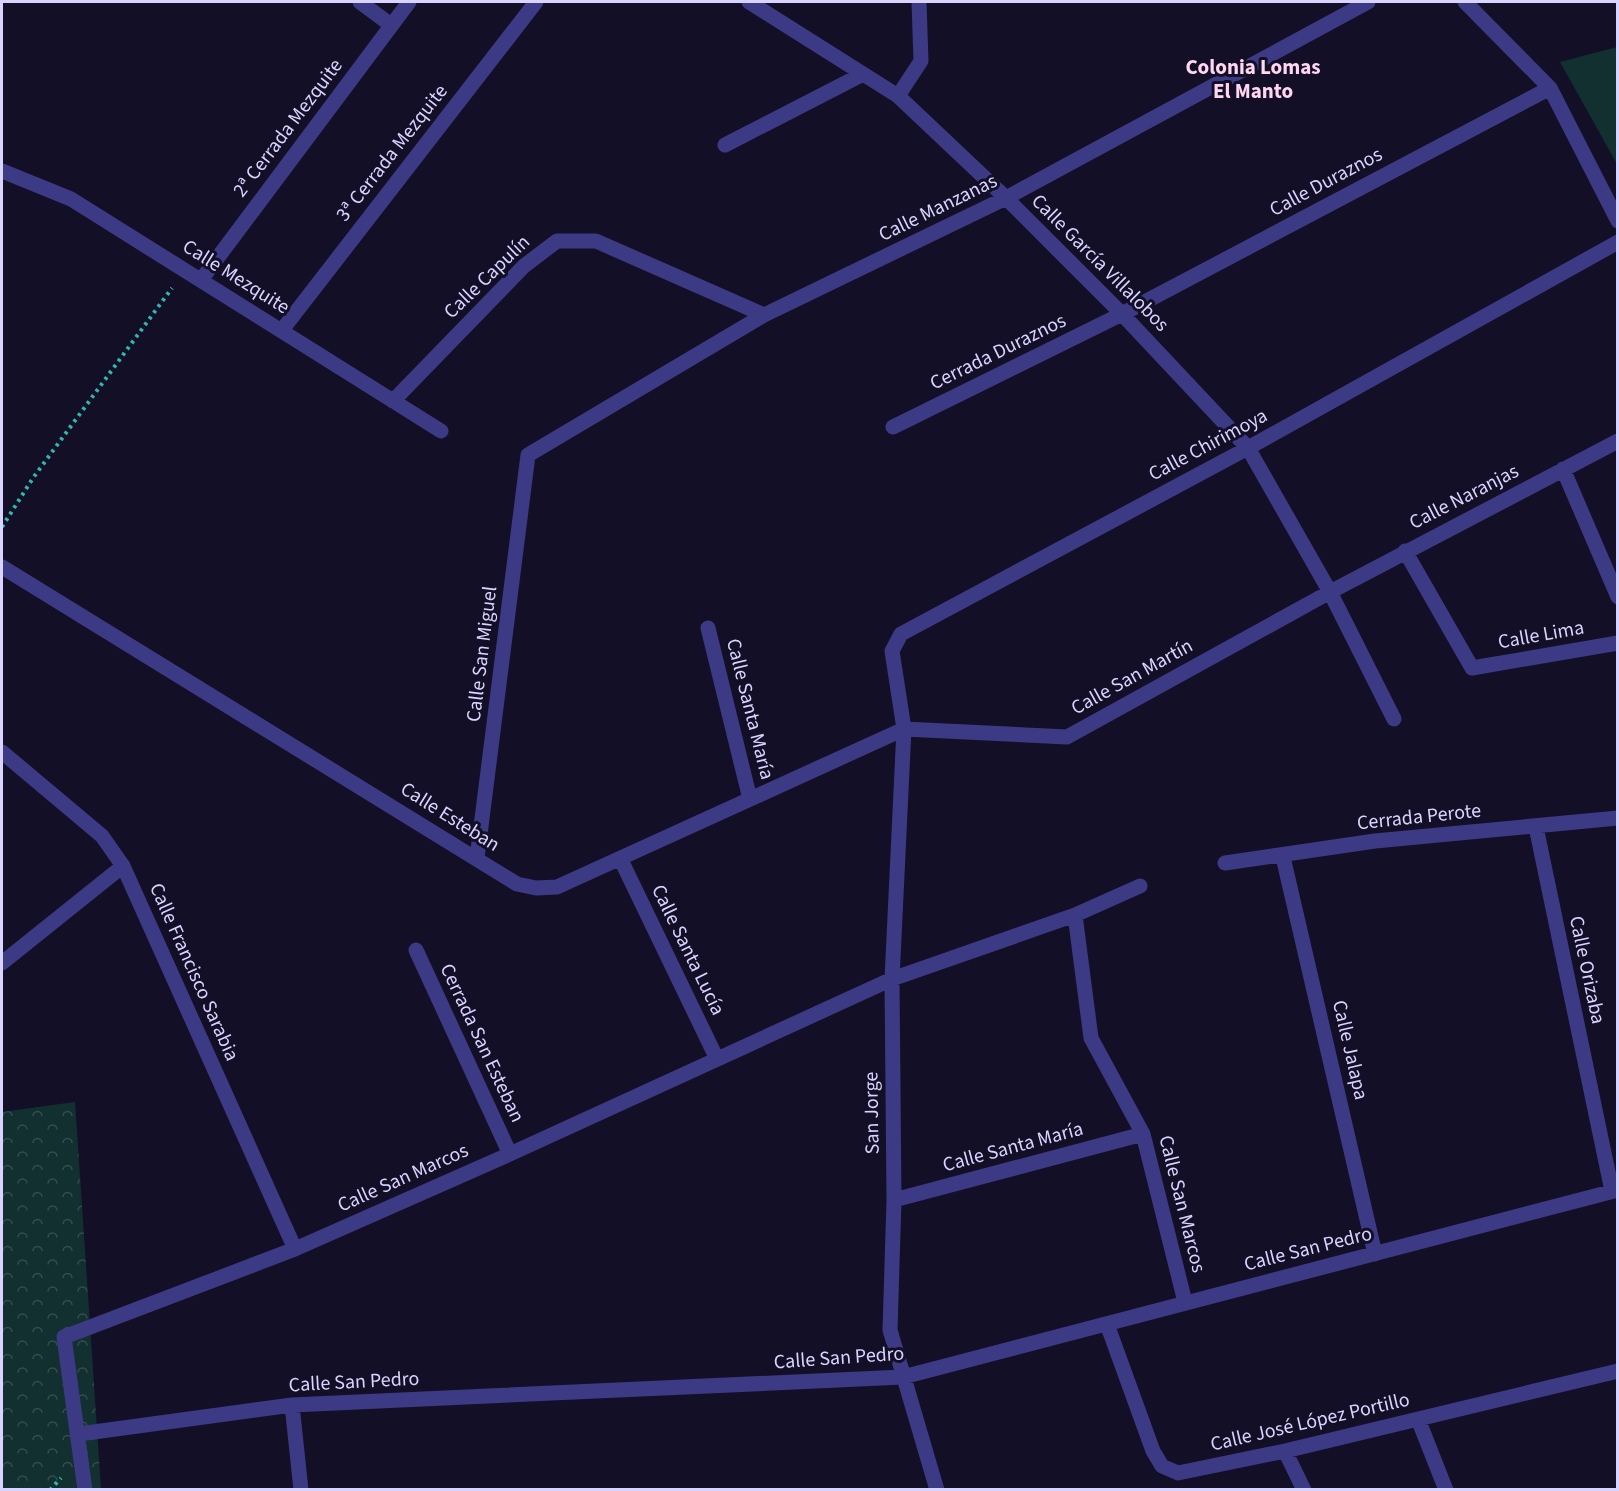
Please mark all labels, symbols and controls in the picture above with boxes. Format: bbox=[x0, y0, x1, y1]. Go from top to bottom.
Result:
district label: Colonia Lomas El Manto bbox=[1185, 52, 1321, 106]
street label: 2ª Cerrada Mezquite bbox=[227, 53, 349, 203]
street label: 3ª Cerrada Mezquite bbox=[330, 79, 454, 227]
street label: Calle Duraznos bbox=[1265, 141, 1387, 223]
street label: Calle Manzanas bbox=[874, 167, 1002, 249]
street label: Calle García Villalobos bbox=[1025, 188, 1175, 338]
street label: Calle Capulín bbox=[438, 229, 536, 325]
street label: Calle Mezquite bbox=[177, 233, 295, 321]
street label: Cerrada Duraznos bbox=[925, 307, 1071, 397]
street label: Calle Chirimoya bbox=[1144, 402, 1272, 488]
street label: Calle Naranjas bbox=[1404, 457, 1524, 537]
street label: Calle San Miguel bbox=[460, 584, 504, 724]
street label: Calle Lima bbox=[1496, 614, 1586, 656]
street label: Calle San Martín bbox=[1066, 632, 1198, 722]
street label: Calle Santa María bbox=[719, 636, 781, 782]
street label: Calle Esteban bbox=[395, 775, 505, 859]
street label: Cerrada Perote bbox=[1356, 797, 1482, 837]
street label: Calle Francisco Sarabia bbox=[142, 879, 246, 1065]
street label: Calle Santa Lucía bbox=[644, 880, 732, 1020]
street label: Calle Orizaba bbox=[1562, 913, 1612, 1027]
street label: Cerrada San Esteban bbox=[433, 959, 531, 1127]
street label: Calle Jalapa bbox=[1325, 997, 1375, 1103]
street label: San Jorge bbox=[857, 1071, 887, 1155]
street label: Calle Santa María bbox=[940, 1115, 1086, 1179]
street label: Calle San Marcos bbox=[1151, 1132, 1213, 1276]
street label: Calle San Marcos bbox=[333, 1137, 473, 1219]
street label: Calle San Pedro bbox=[1241, 1220, 1375, 1278]
street label: Calle San Pedro bbox=[773, 1339, 905, 1377]
street label: Calle San Pedro bbox=[288, 1365, 420, 1399]
street label: Calle José López Portillo bbox=[1208, 1385, 1412, 1459]

